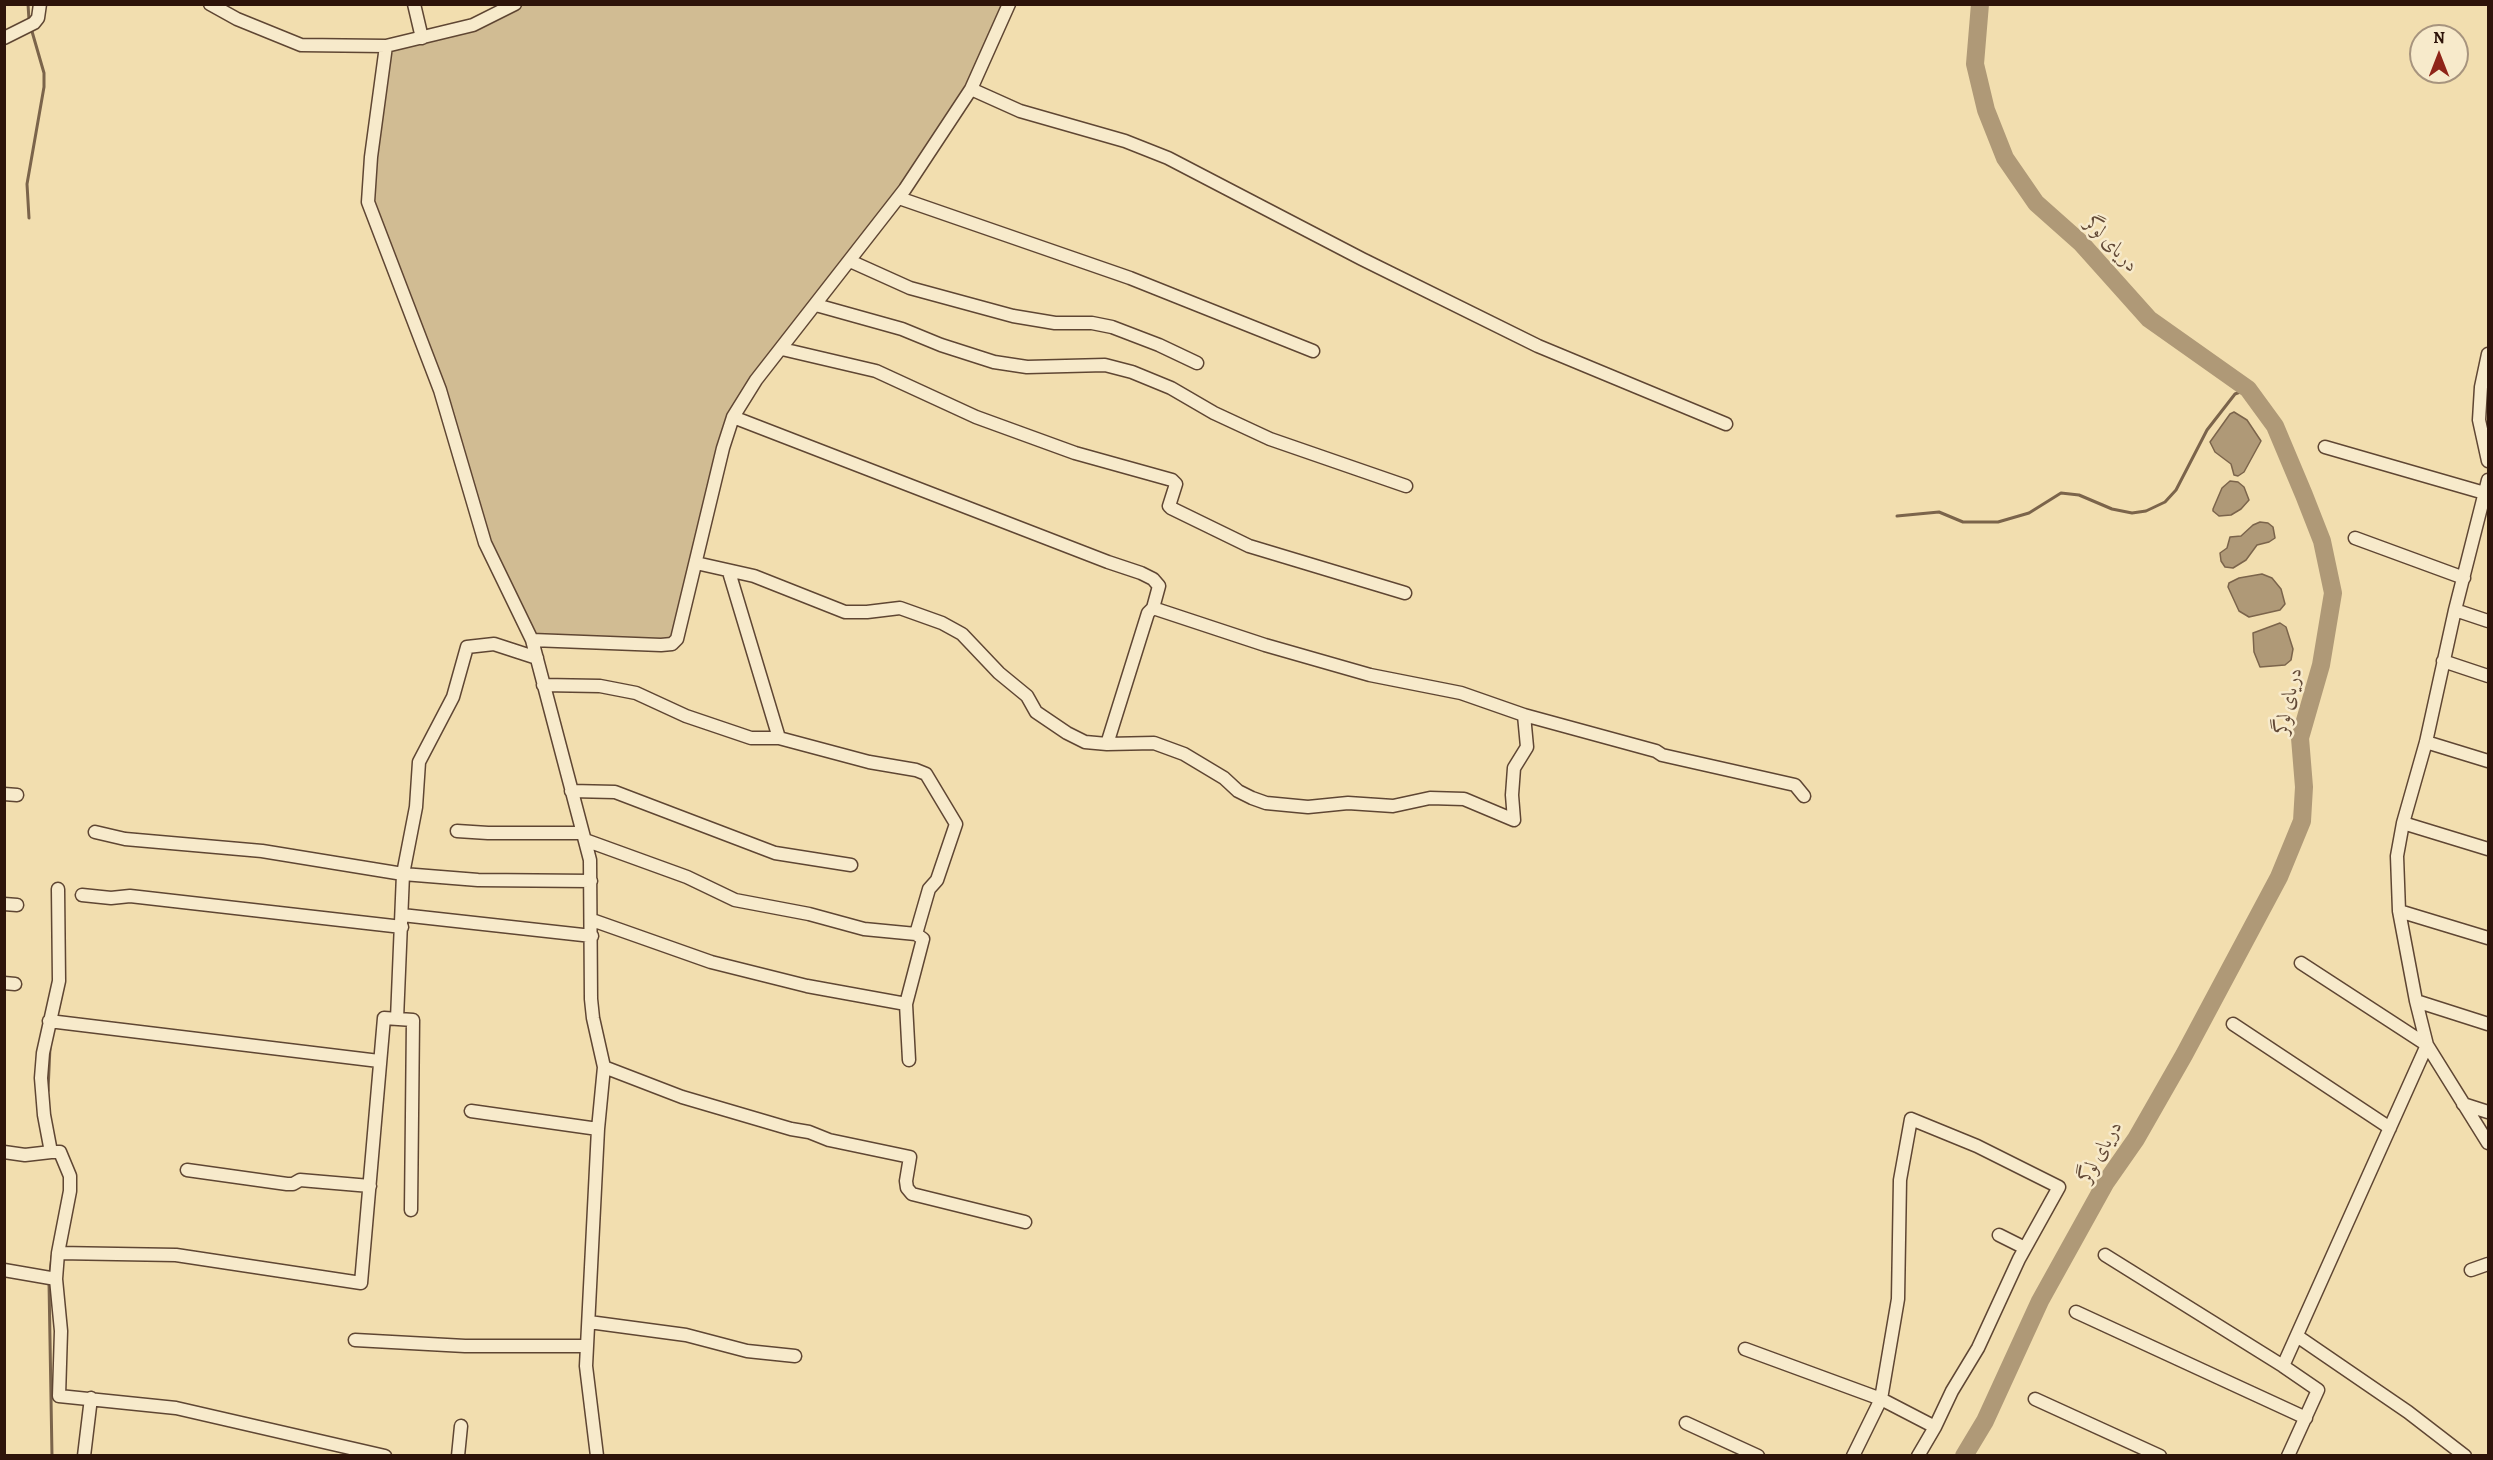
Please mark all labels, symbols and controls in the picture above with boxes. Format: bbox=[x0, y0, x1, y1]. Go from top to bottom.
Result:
north arrow bbox=[2409, 24, 2469, 84]
text: N bbox=[2433, 27, 2445, 49]
water label: دریای لوگر bbox=[2079, 212, 2143, 278]
water label: دریای لوگر bbox=[2270, 665, 2308, 737]
water label: دریای لوگر bbox=[2074, 1117, 2128, 1187]

